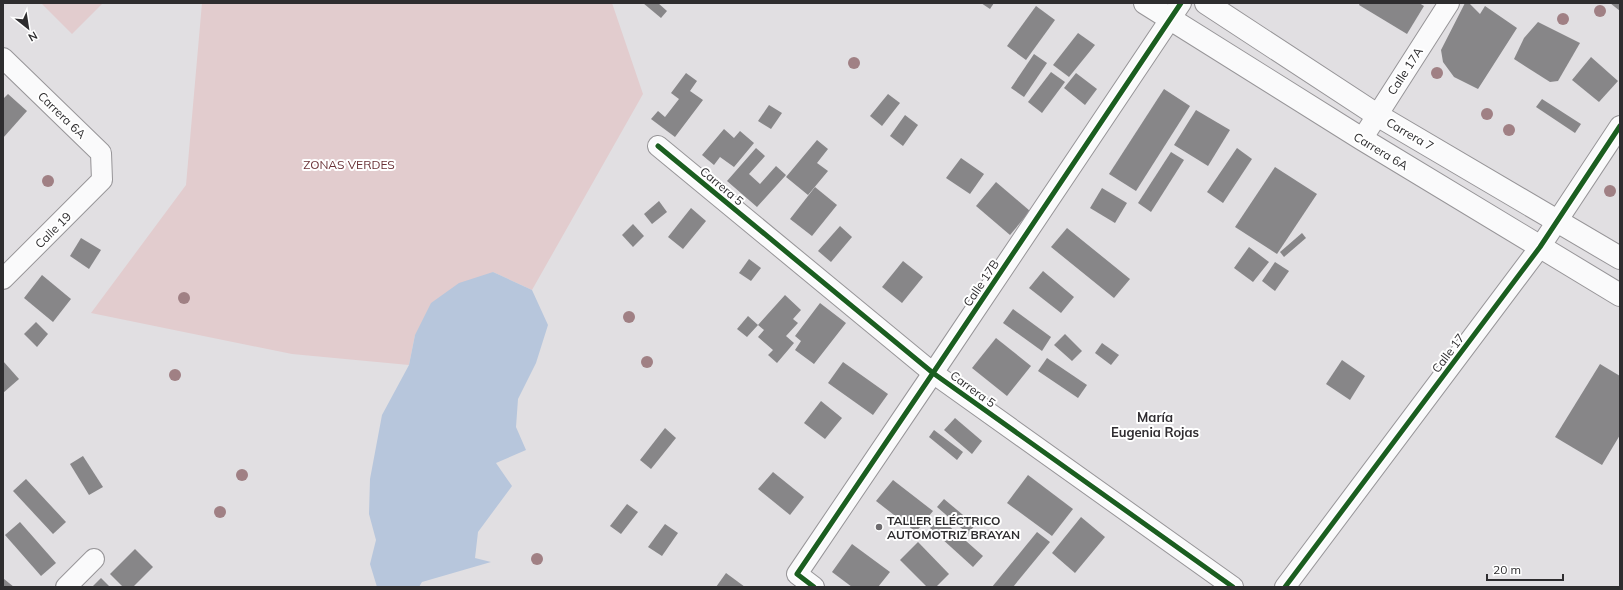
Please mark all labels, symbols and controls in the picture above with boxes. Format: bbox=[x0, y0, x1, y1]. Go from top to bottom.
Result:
north arrow bbox=[8, 8, 48, 48]
text: N bbox=[26, 29, 40, 45]
street label: Calle 17A bbox=[1384, 44, 1426, 98]
street label: Carrera 6A bbox=[35, 88, 89, 142]
street label: Carrera 7 bbox=[1384, 114, 1436, 154]
street label: Carrera 6A bbox=[1351, 129, 1411, 173]
park label: ZONAS VERDES bbox=[303, 157, 395, 172]
street label: Carrera 5 bbox=[697, 163, 747, 209]
street label: Calle 19 bbox=[32, 209, 74, 251]
street label: Calle 17B bbox=[960, 257, 1002, 309]
street label: Calle 17 bbox=[1428, 331, 1468, 375]
street label: Carrera 5 bbox=[947, 368, 999, 410]
district label: María Eugenia Rojas bbox=[1111, 409, 1199, 440]
place label: TALLER ELÉCTRICO AUTOMOTRIZ BRAYAN bbox=[887, 513, 1020, 542]
marker: TALLER ELÉCTRICO AUTOMOTRIZ BRAYAN bbox=[874, 522, 884, 532]
scale bar bbox=[1487, 556, 1563, 582]
text: 20 m bbox=[1493, 562, 1521, 577]

